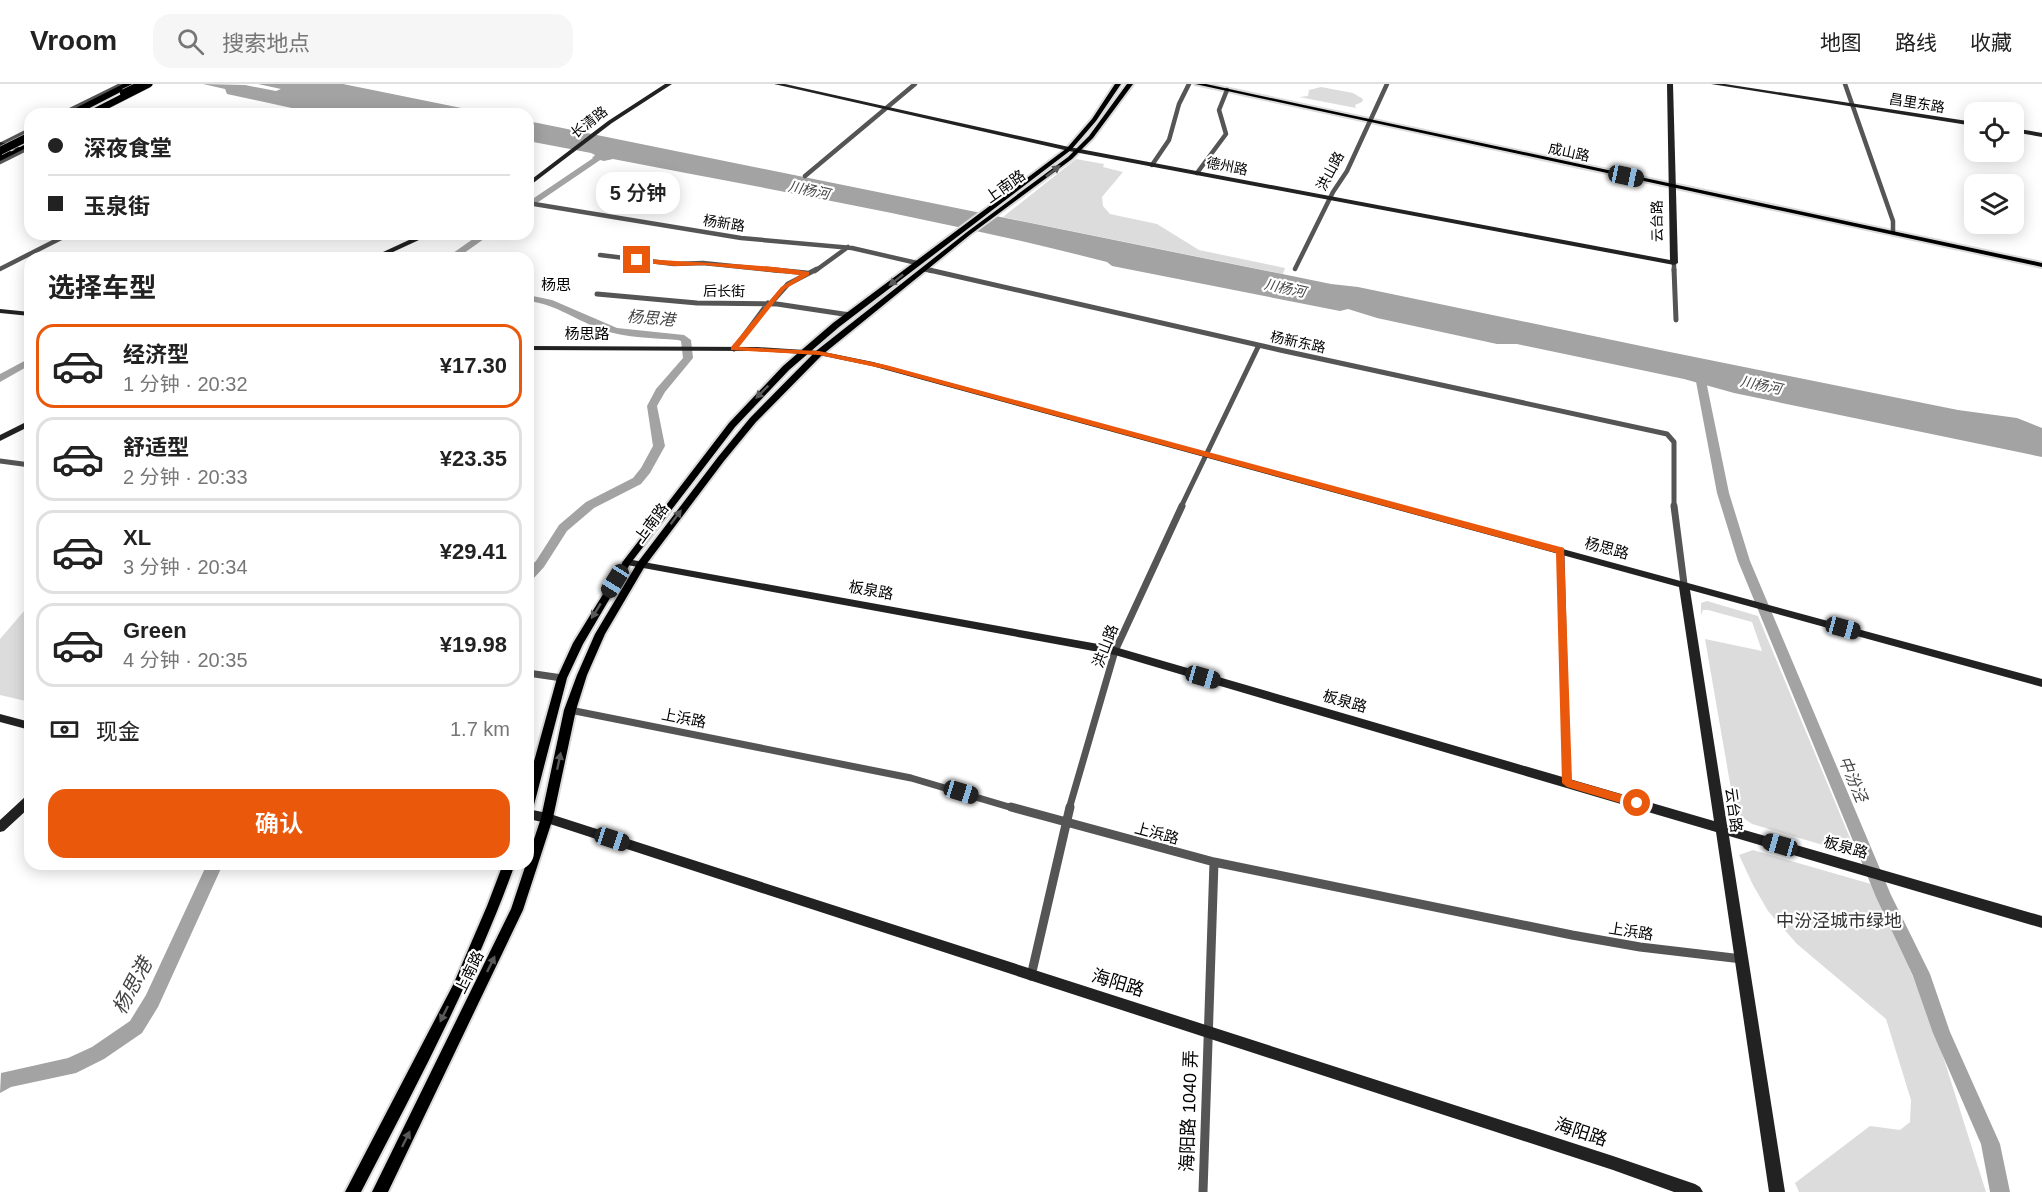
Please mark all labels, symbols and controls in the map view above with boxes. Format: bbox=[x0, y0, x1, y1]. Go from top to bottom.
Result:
search box bbox=[153, 14, 573, 68]
text: Vroom bbox=[30, 25, 117, 56]
icon: search bbox=[174, 25, 207, 58]
text: 搜索地点 bbox=[222, 31, 310, 56]
text: 地图 bbox=[1820, 31, 1862, 54]
text: 路线 bbox=[1895, 31, 1937, 54]
text: 收藏 bbox=[1970, 31, 2012, 54]
street label: 昌里东路 bbox=[1888, 91, 1946, 115]
map controls bbox=[1964, 102, 2024, 234]
button: locate bbox=[1964, 102, 2024, 162]
street label: 长清路 bbox=[568, 103, 610, 141]
text: 深夜食堂 bbox=[84, 136, 172, 161]
street label: 成山路 bbox=[1547, 140, 1591, 164]
street label: 洪山路 bbox=[1313, 149, 1347, 193]
street label: 德州路 bbox=[1205, 154, 1249, 178]
car bbox=[1607, 163, 1645, 189]
street label: 上南路 bbox=[982, 166, 1028, 206]
one-way arrow bbox=[1046, 166, 1061, 178]
callout: 5 分钟 bbox=[595, 173, 679, 215]
button: layers bbox=[1964, 174, 2024, 234]
water label: 川杨河 bbox=[787, 178, 834, 203]
text: 5 分钟 bbox=[610, 182, 666, 204]
text: 玉泉街 bbox=[84, 194, 150, 219]
street label: 云台路 bbox=[1649, 200, 1665, 242]
street label: 杨新路 bbox=[702, 212, 746, 234]
route end bbox=[623, 246, 650, 273]
text: 选择车型 bbox=[48, 273, 156, 303]
one-way arrow bbox=[888, 273, 903, 285]
district label: 杨思 bbox=[541, 276, 571, 293]
water label: 川杨河 bbox=[1263, 276, 1310, 301]
street label: 后长街 bbox=[703, 283, 745, 299]
water label: 杨思港 bbox=[626, 307, 678, 329]
street label: 杨思路 bbox=[564, 325, 610, 342]
street label: 杨新东路 bbox=[1269, 328, 1327, 356]
icon: car bbox=[51, 339, 105, 393]
text: 经济型 bbox=[123, 342, 189, 367]
text: ¥17.30 bbox=[440, 353, 507, 378]
text: 1 分钟 · 20:32 bbox=[123, 373, 248, 395]
water label: 川杨河 bbox=[1739, 373, 1786, 398]
one-way arrow bbox=[755, 385, 769, 399]
icon: car bbox=[51, 432, 105, 486]
text: 舒适型 bbox=[123, 435, 189, 460]
text: ¥23.35 bbox=[440, 446, 507, 471]
text: 2 分钟 · 20:33 bbox=[123, 466, 248, 488]
street label: 上南路 bbox=[631, 500, 671, 546]
one-way arrow bbox=[670, 510, 682, 525]
icon: car bbox=[51, 525, 105, 579]
text: XL bbox=[123, 525, 151, 550]
street label: 杨思路 bbox=[1583, 534, 1631, 562]
text: ¥29.41 bbox=[440, 539, 507, 564]
text: 3 分钟 · 20:34 bbox=[123, 556, 248, 578]
car bbox=[598, 561, 632, 601]
street label: 板泉路 bbox=[847, 578, 895, 602]
one-way arrow bbox=[590, 603, 601, 619]
car bbox=[1823, 615, 1863, 641]
icon: car bbox=[51, 618, 105, 672]
text: Green bbox=[123, 618, 187, 643]
street label: 洪山路 bbox=[1089, 622, 1121, 670]
text: ¥19.98 bbox=[440, 632, 507, 657]
text: 4 分钟 · 20:35 bbox=[123, 649, 248, 671]
car bbox=[1183, 663, 1223, 691]
street label: 板泉路 bbox=[1321, 687, 1369, 715]
street label: 上浜路 bbox=[660, 705, 708, 731]
icon: cash bbox=[48, 713, 81, 746]
text: 1.7 km bbox=[450, 718, 510, 740]
text: 现金 bbox=[96, 719, 140, 744]
one-way arrow bbox=[555, 751, 564, 770]
water label: 中汾泾 bbox=[1836, 754, 1871, 806]
car bbox=[941, 778, 981, 806]
street label: 云台路 bbox=[1722, 787, 1746, 833]
button: 确认 bbox=[48, 789, 510, 858]
route start bbox=[1623, 789, 1650, 816]
street label: 上浜路 bbox=[1133, 819, 1181, 847]
car bbox=[592, 825, 632, 853]
car bbox=[1760, 831, 1800, 859]
street label: 板泉路 bbox=[1822, 833, 1870, 861]
park label: 中汾泾城市绿地 bbox=[1776, 911, 1902, 931]
street label: 上浜路 bbox=[1607, 919, 1655, 943]
street label: 上南路 bbox=[451, 948, 487, 996]
water label: 杨思港 bbox=[108, 952, 157, 1018]
one-way arrow bbox=[486, 955, 495, 972]
street label: 海阳路 bbox=[1089, 966, 1147, 1000]
one-way arrow bbox=[440, 1005, 450, 1023]
street label: 海阳路 1040 弄 bbox=[1177, 1050, 1201, 1172]
street label: 海阳路 bbox=[1552, 1114, 1610, 1150]
one-way arrow bbox=[401, 1131, 410, 1148]

